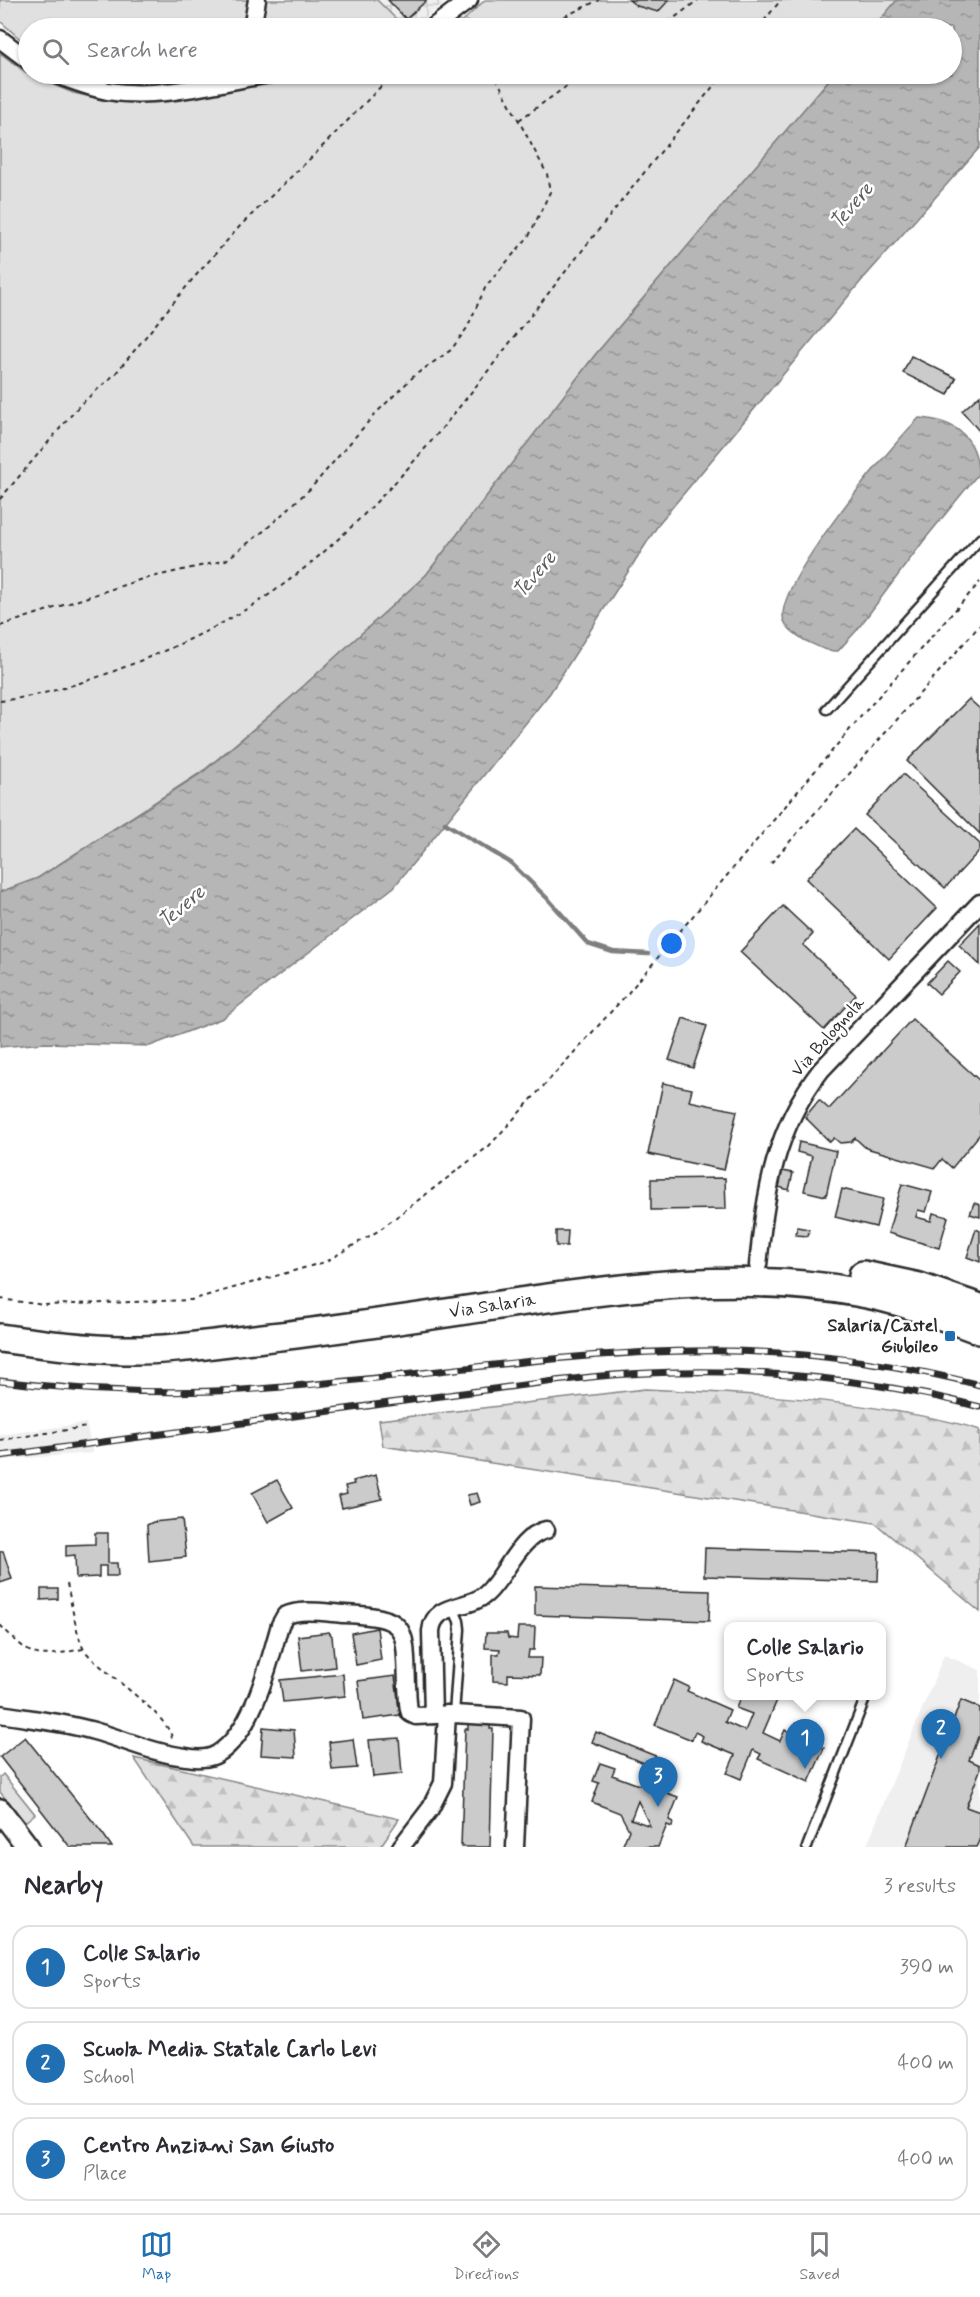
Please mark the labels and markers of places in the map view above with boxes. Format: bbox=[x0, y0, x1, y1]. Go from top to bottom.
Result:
place label: Salaria/Castel Giubileo bbox=[827, 1314, 938, 1359]
marker: Salaria/Castel Giubileo bbox=[943, 1329, 957, 1343]
pin: 2 bbox=[922, 1710, 960, 1759]
pin: 1 bbox=[786, 1720, 824, 1769]
pin: 3 bbox=[638, 1758, 678, 1807]

